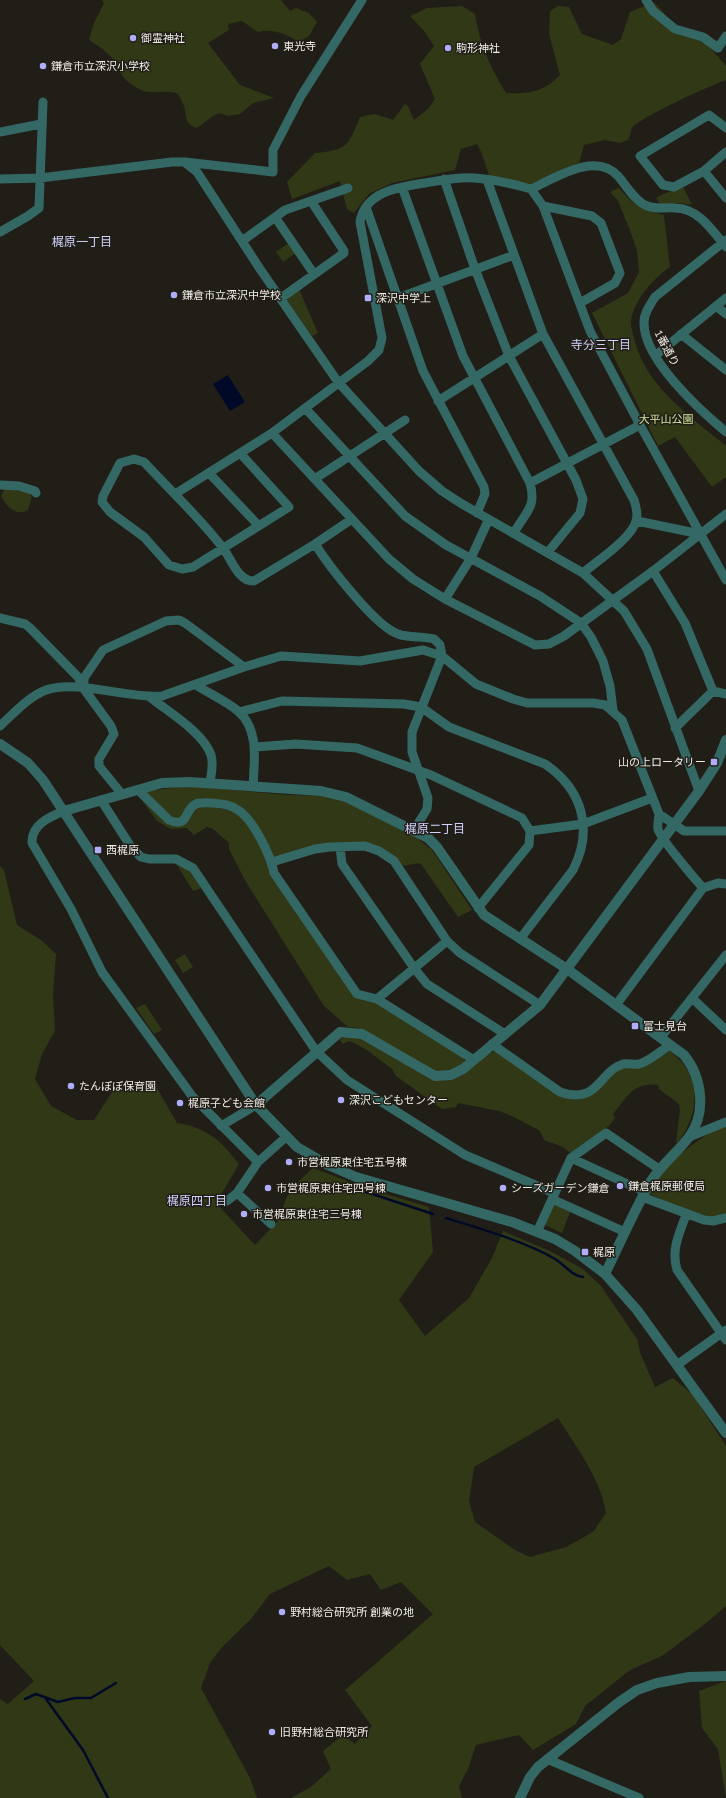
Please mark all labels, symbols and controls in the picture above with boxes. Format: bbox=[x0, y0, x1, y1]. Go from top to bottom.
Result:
place label: 御霊神社 bbox=[140, 31, 185, 45]
marker: 御霊神社 bbox=[128, 33, 138, 43]
place label: 東光寺 bbox=[283, 39, 316, 53]
marker: 東光寺 bbox=[270, 41, 280, 51]
place label: 駒形神社 bbox=[456, 41, 500, 55]
marker: 駒形神社 bbox=[443, 43, 453, 53]
place label: 鎌倉市立深沢小学校 bbox=[51, 59, 150, 73]
marker: 鎌倉市立深沢小学校 bbox=[38, 61, 48, 71]
district label: 梶原一丁目 bbox=[52, 234, 112, 249]
place label: 鎌倉市立深沢中学校 bbox=[182, 288, 281, 302]
marker: 鎌倉市立深沢中学校 bbox=[169, 290, 179, 300]
place label: 深沢中学上 bbox=[376, 291, 431, 305]
marker: 深沢中学上 bbox=[363, 293, 373, 303]
street label: 1番通り bbox=[652, 327, 682, 369]
district label: 寺分三丁目 bbox=[571, 337, 631, 352]
park label: 大平山公園 bbox=[639, 412, 694, 426]
place label: 山の上ロータリー bbox=[618, 755, 706, 769]
marker: 山の上ロータリー bbox=[709, 757, 719, 767]
district label: 梶原二丁目 bbox=[405, 821, 465, 836]
place label: 西梶原 bbox=[106, 843, 139, 857]
marker: 西梶原 bbox=[93, 845, 103, 855]
place label: 富士見台 bbox=[643, 1019, 687, 1033]
marker: 富士見台 bbox=[630, 1021, 640, 1031]
place label: たんぽぽ保育園 bbox=[79, 1079, 156, 1093]
marker: たんぽぽ保育園 bbox=[66, 1081, 76, 1091]
place label: 深沢こどもセンター bbox=[349, 1093, 448, 1107]
marker: 深沢こどもセンター bbox=[336, 1095, 346, 1105]
place label: 梶原子ども会館 bbox=[188, 1096, 265, 1110]
marker: 梶原子ども会館 bbox=[175, 1098, 185, 1108]
place label: 市営梶原東住宅五号棟 bbox=[297, 1155, 407, 1169]
marker: 市営梶原東住宅五号棟 bbox=[284, 1157, 294, 1167]
place label: 鎌倉梶原郵便局 bbox=[628, 1179, 705, 1193]
place label: 市営梶原東住宅四号棟 bbox=[276, 1181, 386, 1195]
place label: シーズガーデン鎌倉 bbox=[511, 1181, 609, 1195]
marker: 鎌倉梶原郵便局 bbox=[615, 1181, 625, 1191]
marker: 市営梶原東住宅四号棟 bbox=[263, 1183, 273, 1193]
marker: シーズガーデン鎌倉 bbox=[498, 1183, 508, 1193]
district label: 梶原四丁目 bbox=[167, 1193, 227, 1208]
place label: 市営梶原東住宅三号棟 bbox=[252, 1207, 362, 1221]
marker: 市営梶原東住宅三号棟 bbox=[239, 1209, 249, 1219]
place label: 梶原 bbox=[593, 1245, 615, 1259]
marker: 梶原 bbox=[580, 1247, 590, 1257]
place label: 野村総合研究所 創業の地 bbox=[290, 1605, 414, 1619]
marker: 野村総合研究所 創業の地 bbox=[277, 1607, 287, 1617]
place label: 旧野村総合研究所 bbox=[280, 1725, 369, 1739]
marker: 旧野村総合研究所 bbox=[267, 1727, 277, 1737]

